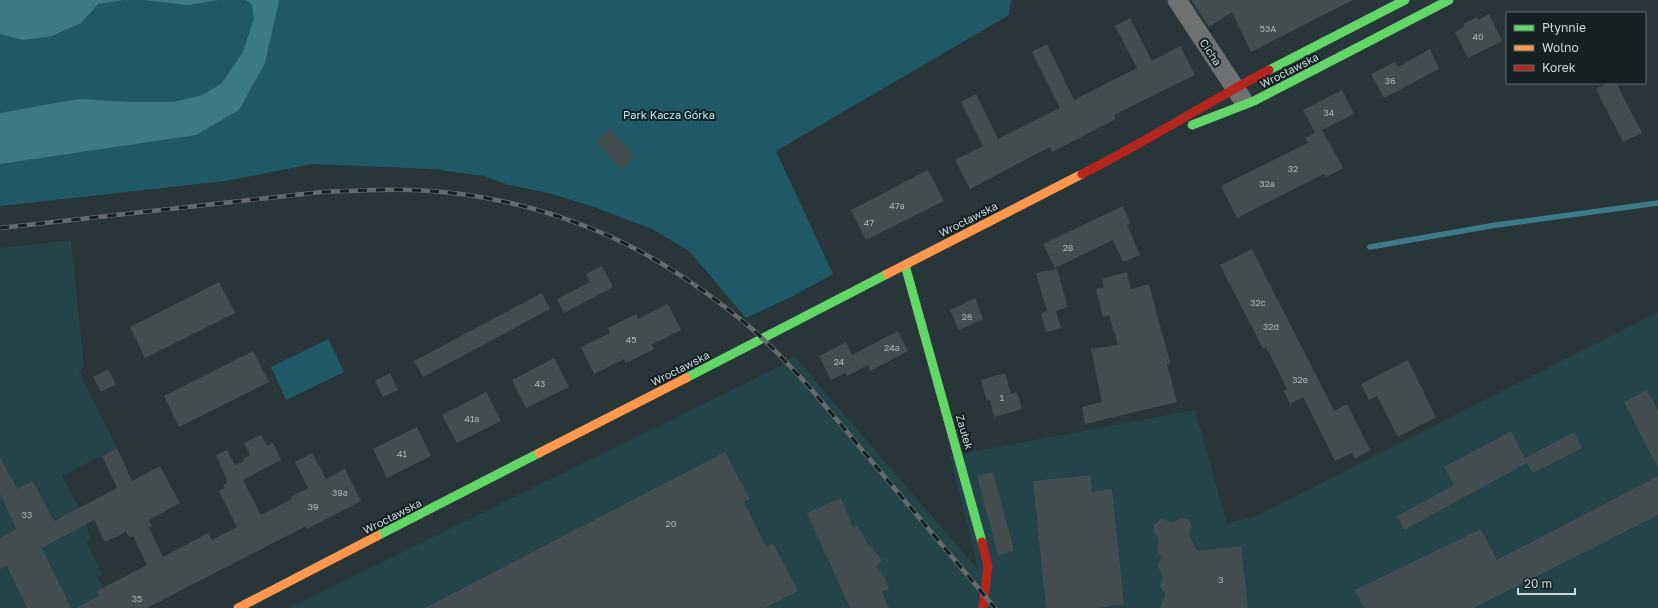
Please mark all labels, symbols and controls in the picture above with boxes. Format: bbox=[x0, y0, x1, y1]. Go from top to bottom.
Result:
legend bbox=[1506, 12, 1646, 84]
text: Płynnie bbox=[1542, 20, 1586, 35]
house number: 53A bbox=[1260, 23, 1276, 34]
house number: 40 bbox=[1472, 31, 1484, 42]
street label: Cicha bbox=[1197, 36, 1225, 68]
text: Wolno bbox=[1542, 40, 1579, 55]
street label: Wrocławska bbox=[1257, 50, 1321, 90]
text: Korek bbox=[1542, 60, 1576, 75]
house number: 36 bbox=[1385, 75, 1395, 86]
house number: 34 bbox=[1324, 107, 1335, 118]
park label: Park Kacza Górka bbox=[623, 108, 715, 121]
house number: 32 bbox=[1288, 163, 1298, 174]
house number: 32a bbox=[1259, 178, 1275, 189]
street label: Wrocławska bbox=[936, 199, 1000, 239]
house number: 47a bbox=[889, 200, 905, 211]
house number: 47 bbox=[864, 217, 874, 228]
house number: 28 bbox=[1063, 242, 1073, 253]
house number: 32c bbox=[1250, 297, 1266, 308]
house number: 26 bbox=[962, 311, 972, 322]
house number: 32d bbox=[1263, 321, 1279, 332]
house number: 45 bbox=[626, 334, 636, 345]
house number: 24a bbox=[884, 342, 900, 353]
street label: Wrocławska bbox=[648, 348, 712, 388]
house number: 24 bbox=[834, 356, 845, 367]
house number: 32e bbox=[1292, 374, 1308, 385]
house number: 43 bbox=[535, 378, 545, 389]
house number: 1 bbox=[1000, 392, 1005, 403]
house number: 41a bbox=[465, 413, 479, 424]
street label: Zaułek bbox=[954, 413, 976, 451]
house number: 41 bbox=[397, 448, 408, 459]
house number: 39a bbox=[332, 487, 348, 498]
street label: Wrocławska bbox=[360, 496, 424, 536]
house number: 39 bbox=[308, 501, 318, 512]
house number: 33 bbox=[22, 509, 32, 520]
house number: 20 bbox=[666, 518, 677, 529]
scale bar bbox=[1518, 570, 1575, 596]
house number: 3 bbox=[1218, 574, 1224, 585]
text: 20 m bbox=[1524, 576, 1552, 591]
house number: 35 bbox=[132, 593, 142, 604]

